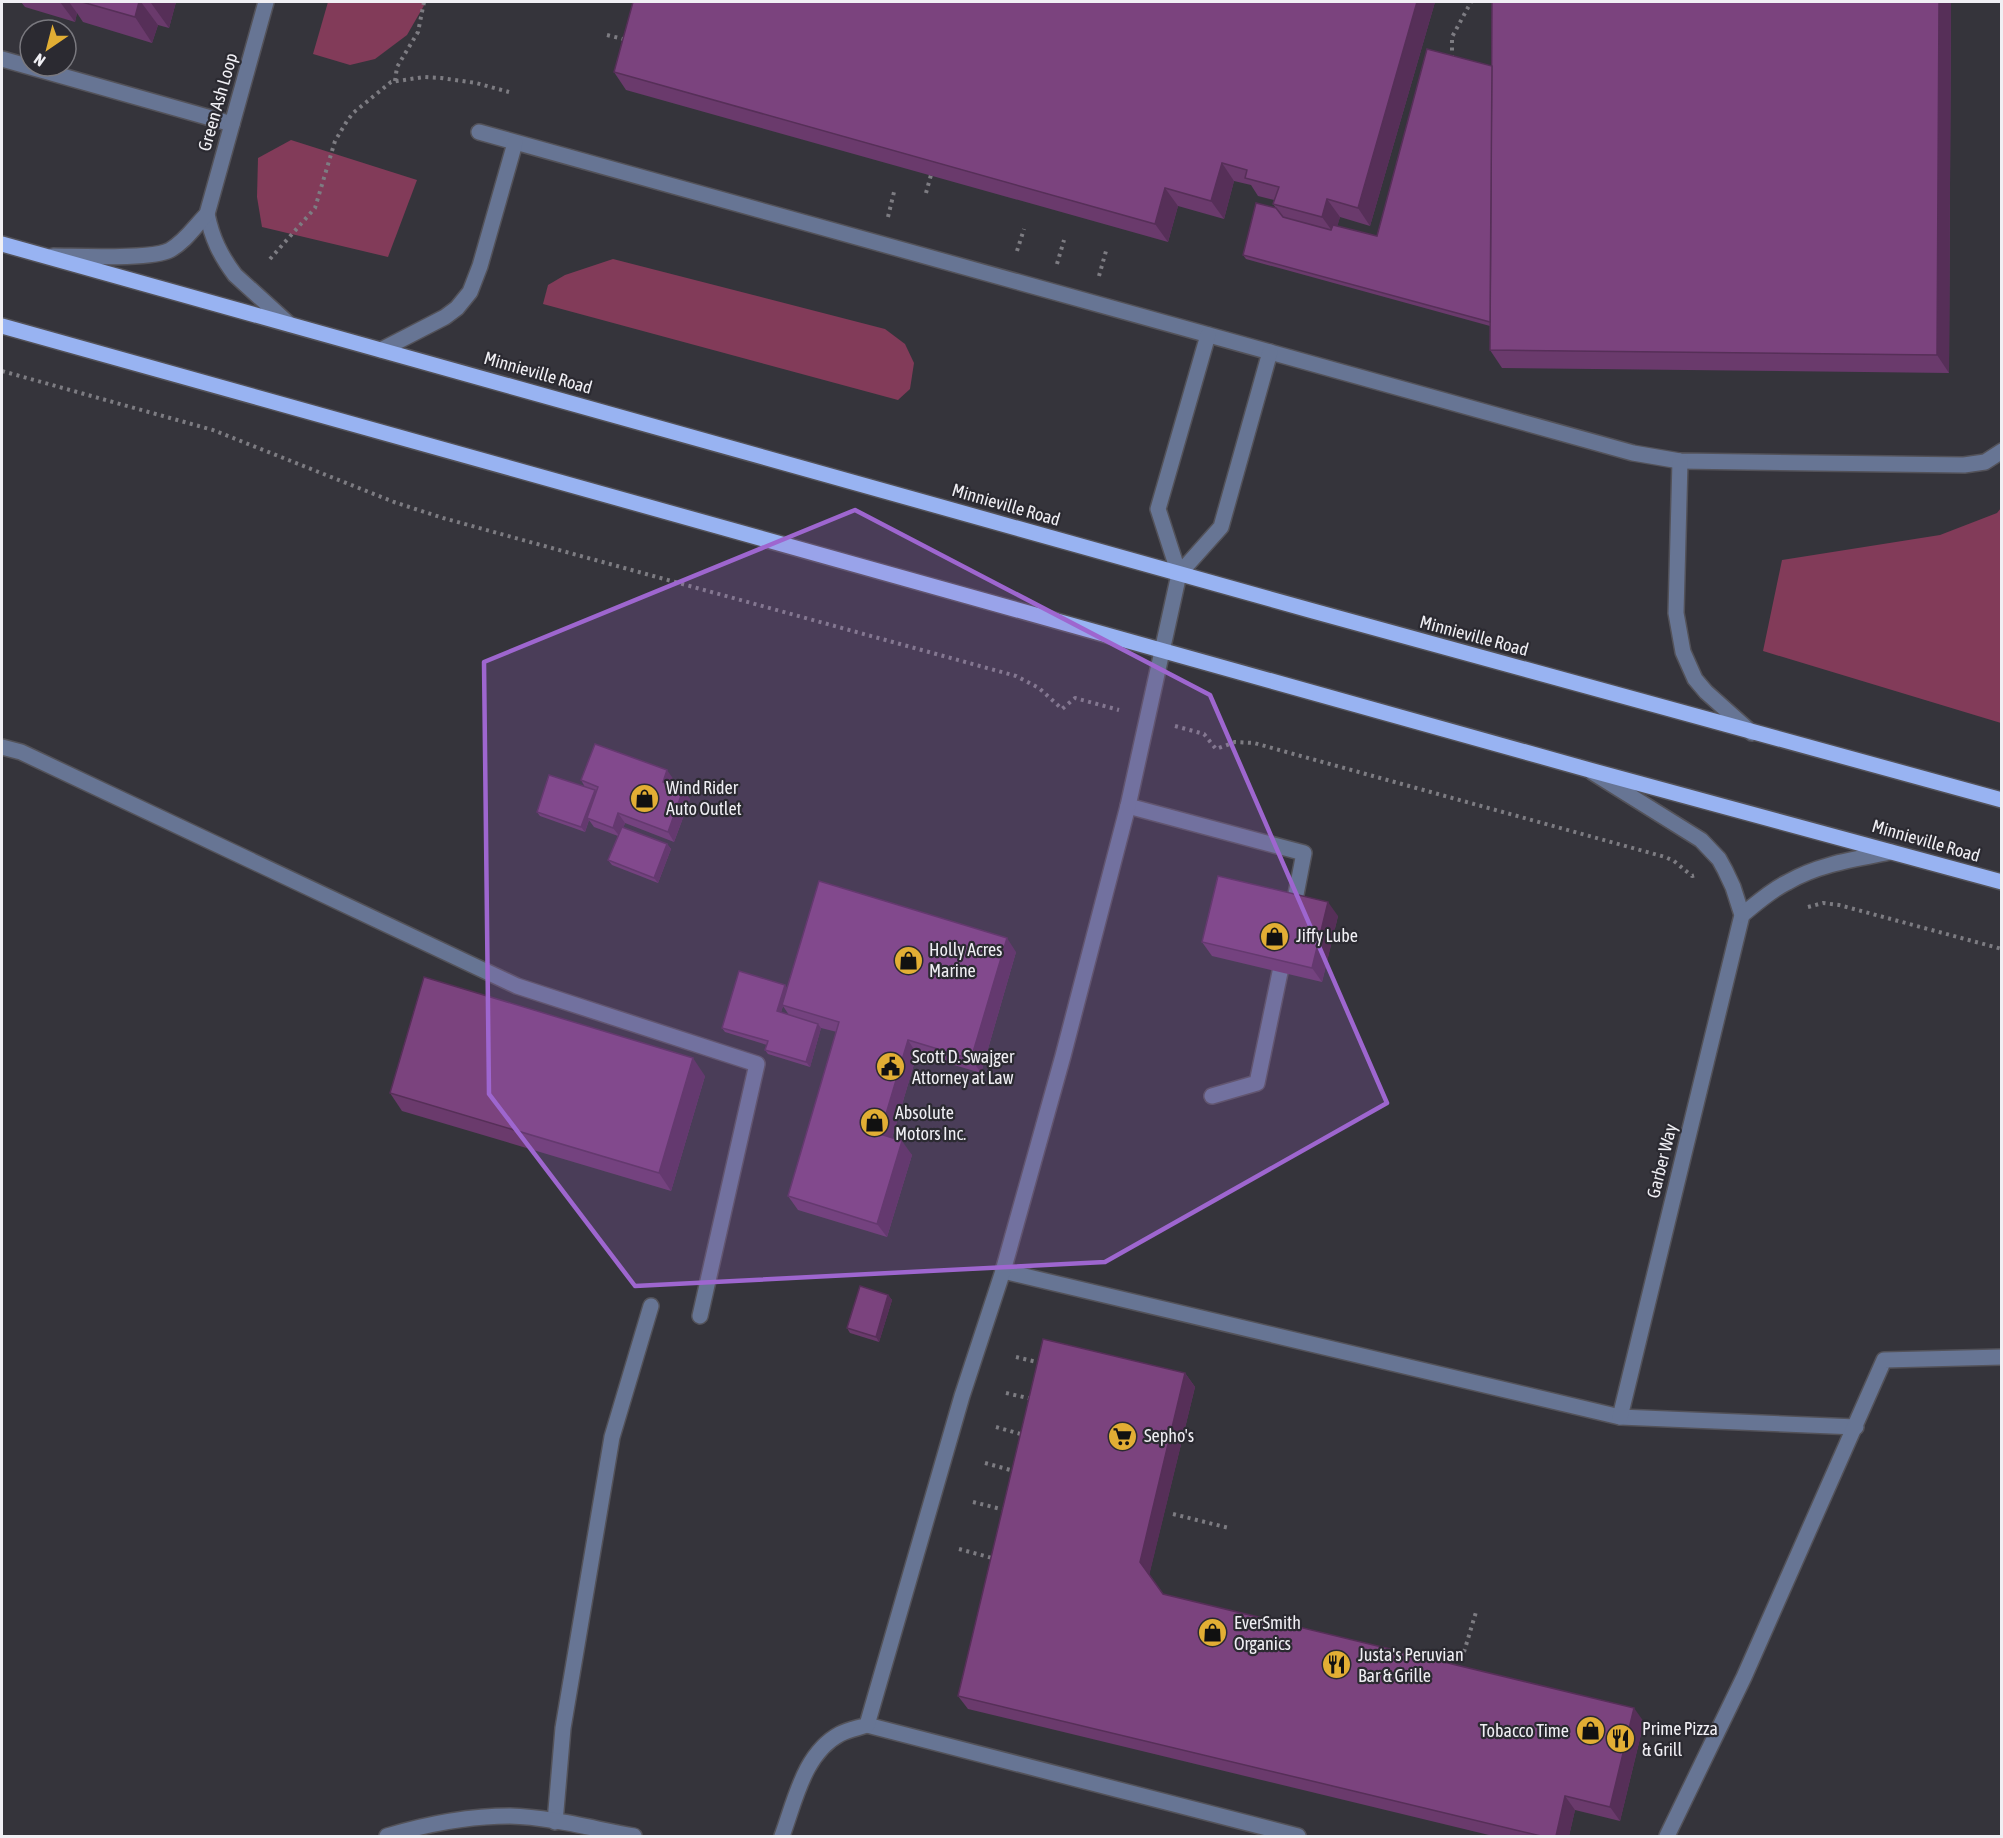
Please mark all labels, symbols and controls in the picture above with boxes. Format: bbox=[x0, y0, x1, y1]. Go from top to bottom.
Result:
north arrow bbox=[18, 18, 78, 78]
text: N bbox=[30, 50, 48, 70]
street label: Green Ash Loop bbox=[193, 50, 242, 153]
street label: Minnieville Road bbox=[482, 347, 595, 398]
street label: Minnieville Road bbox=[950, 479, 1063, 530]
street label: Minnieville Road bbox=[1417, 611, 1531, 660]
place label: Wind Rider Auto Outlet bbox=[666, 777, 742, 819]
shop icon: Wind Rider Auto Outlet bbox=[629, 782, 661, 814]
street label: Minnieville Road bbox=[1870, 815, 1983, 866]
shop icon: Jiffy Lube bbox=[1259, 920, 1291, 952]
place label: Jiffy Lube bbox=[1296, 925, 1358, 946]
place label: Holly Acres Marine bbox=[929, 939, 1002, 981]
shop icon: Holly Acres Marine bbox=[892, 944, 924, 976]
place label: Scott D. Swajger Attorney at Law bbox=[912, 1046, 1015, 1088]
public building icon: Scott D. Swajger Attorney at Law bbox=[875, 1051, 907, 1083]
place label: Absolute Motors Inc. bbox=[895, 1102, 966, 1144]
shop icon: Absolute Motors Inc. bbox=[858, 1107, 890, 1139]
street label: Garber Way bbox=[1642, 1121, 1681, 1200]
supermarket icon: Sepho's bbox=[1107, 1420, 1139, 1452]
place label: Sepho's bbox=[1144, 1425, 1194, 1446]
place label: EverSmith Organics bbox=[1234, 1612, 1301, 1654]
shop icon: EverSmith Organics bbox=[1197, 1617, 1229, 1649]
place label: Justa's Peruvian Bar & Grille bbox=[1358, 1644, 1464, 1686]
restaurant icon: Justa's Peruvian Bar & Grille bbox=[1321, 1649, 1353, 1681]
shop icon: Tobacco Time bbox=[1574, 1715, 1606, 1747]
place label: Prime Pizza & Grill bbox=[1642, 1718, 1718, 1760]
place label: Tobacco Time bbox=[1480, 1720, 1569, 1741]
restaurant icon: Prime Pizza & Grill bbox=[1605, 1723, 1637, 1755]

